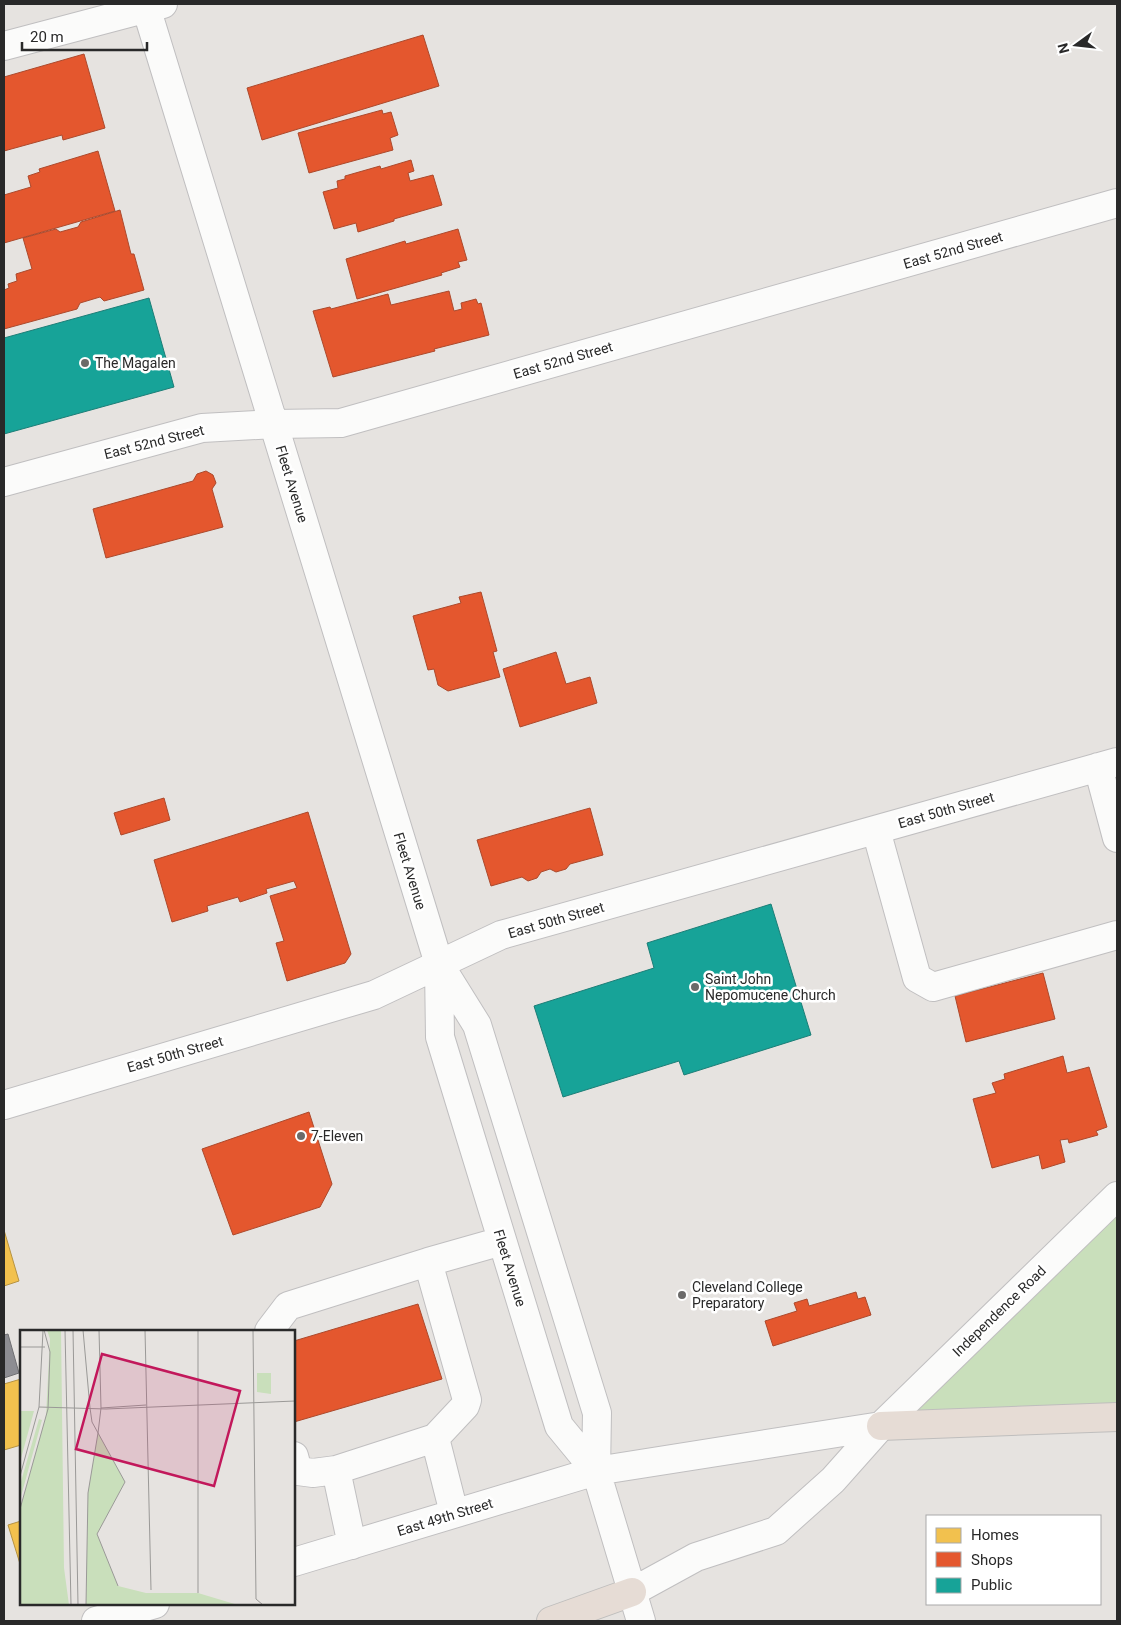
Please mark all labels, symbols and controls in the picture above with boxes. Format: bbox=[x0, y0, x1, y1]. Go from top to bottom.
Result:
scale bar bbox=[22, 20, 148, 52]
north arrow bbox=[1051, 20, 1101, 70]
text: 20 m bbox=[30, 28, 64, 46]
text: N bbox=[1054, 42, 1072, 55]
street label: East 52nd Street bbox=[901, 228, 1005, 272]
street label: East 52nd Street bbox=[511, 338, 615, 382]
place label: The Magalen bbox=[95, 355, 176, 371]
marker: The Magalen bbox=[79, 357, 91, 369]
street label: East 52nd Street bbox=[102, 422, 206, 462]
street label: Fleet Avenue bbox=[273, 443, 311, 525]
street label: East 50th Street bbox=[896, 789, 996, 831]
street label: Fleet Avenue bbox=[391, 830, 429, 912]
street label: East 50th Street bbox=[506, 899, 606, 941]
place label: Saint John Nepomucene Church bbox=[705, 971, 836, 1003]
marker: Saint John Nepomucene Church bbox=[689, 981, 701, 993]
street label: East 50th Street bbox=[125, 1033, 225, 1075]
place label: 7-Eleven bbox=[311, 1128, 363, 1144]
marker: 7-Eleven bbox=[295, 1130, 307, 1142]
street label: Fleet Avenue bbox=[491, 1227, 529, 1309]
street label: Independence Road bbox=[949, 1262, 1049, 1360]
place label: Cleveland College Preparatory bbox=[692, 1279, 803, 1311]
marker: Cleveland College Preparatory bbox=[676, 1289, 688, 1301]
inset map bbox=[20, 1330, 295, 1605]
street label: East 49th Street bbox=[395, 1495, 495, 1539]
legend bbox=[926, 1515, 1101, 1605]
text: Homes bbox=[971, 1526, 1019, 1544]
text: Shops bbox=[971, 1551, 1013, 1569]
text: Public bbox=[971, 1576, 1012, 1594]

